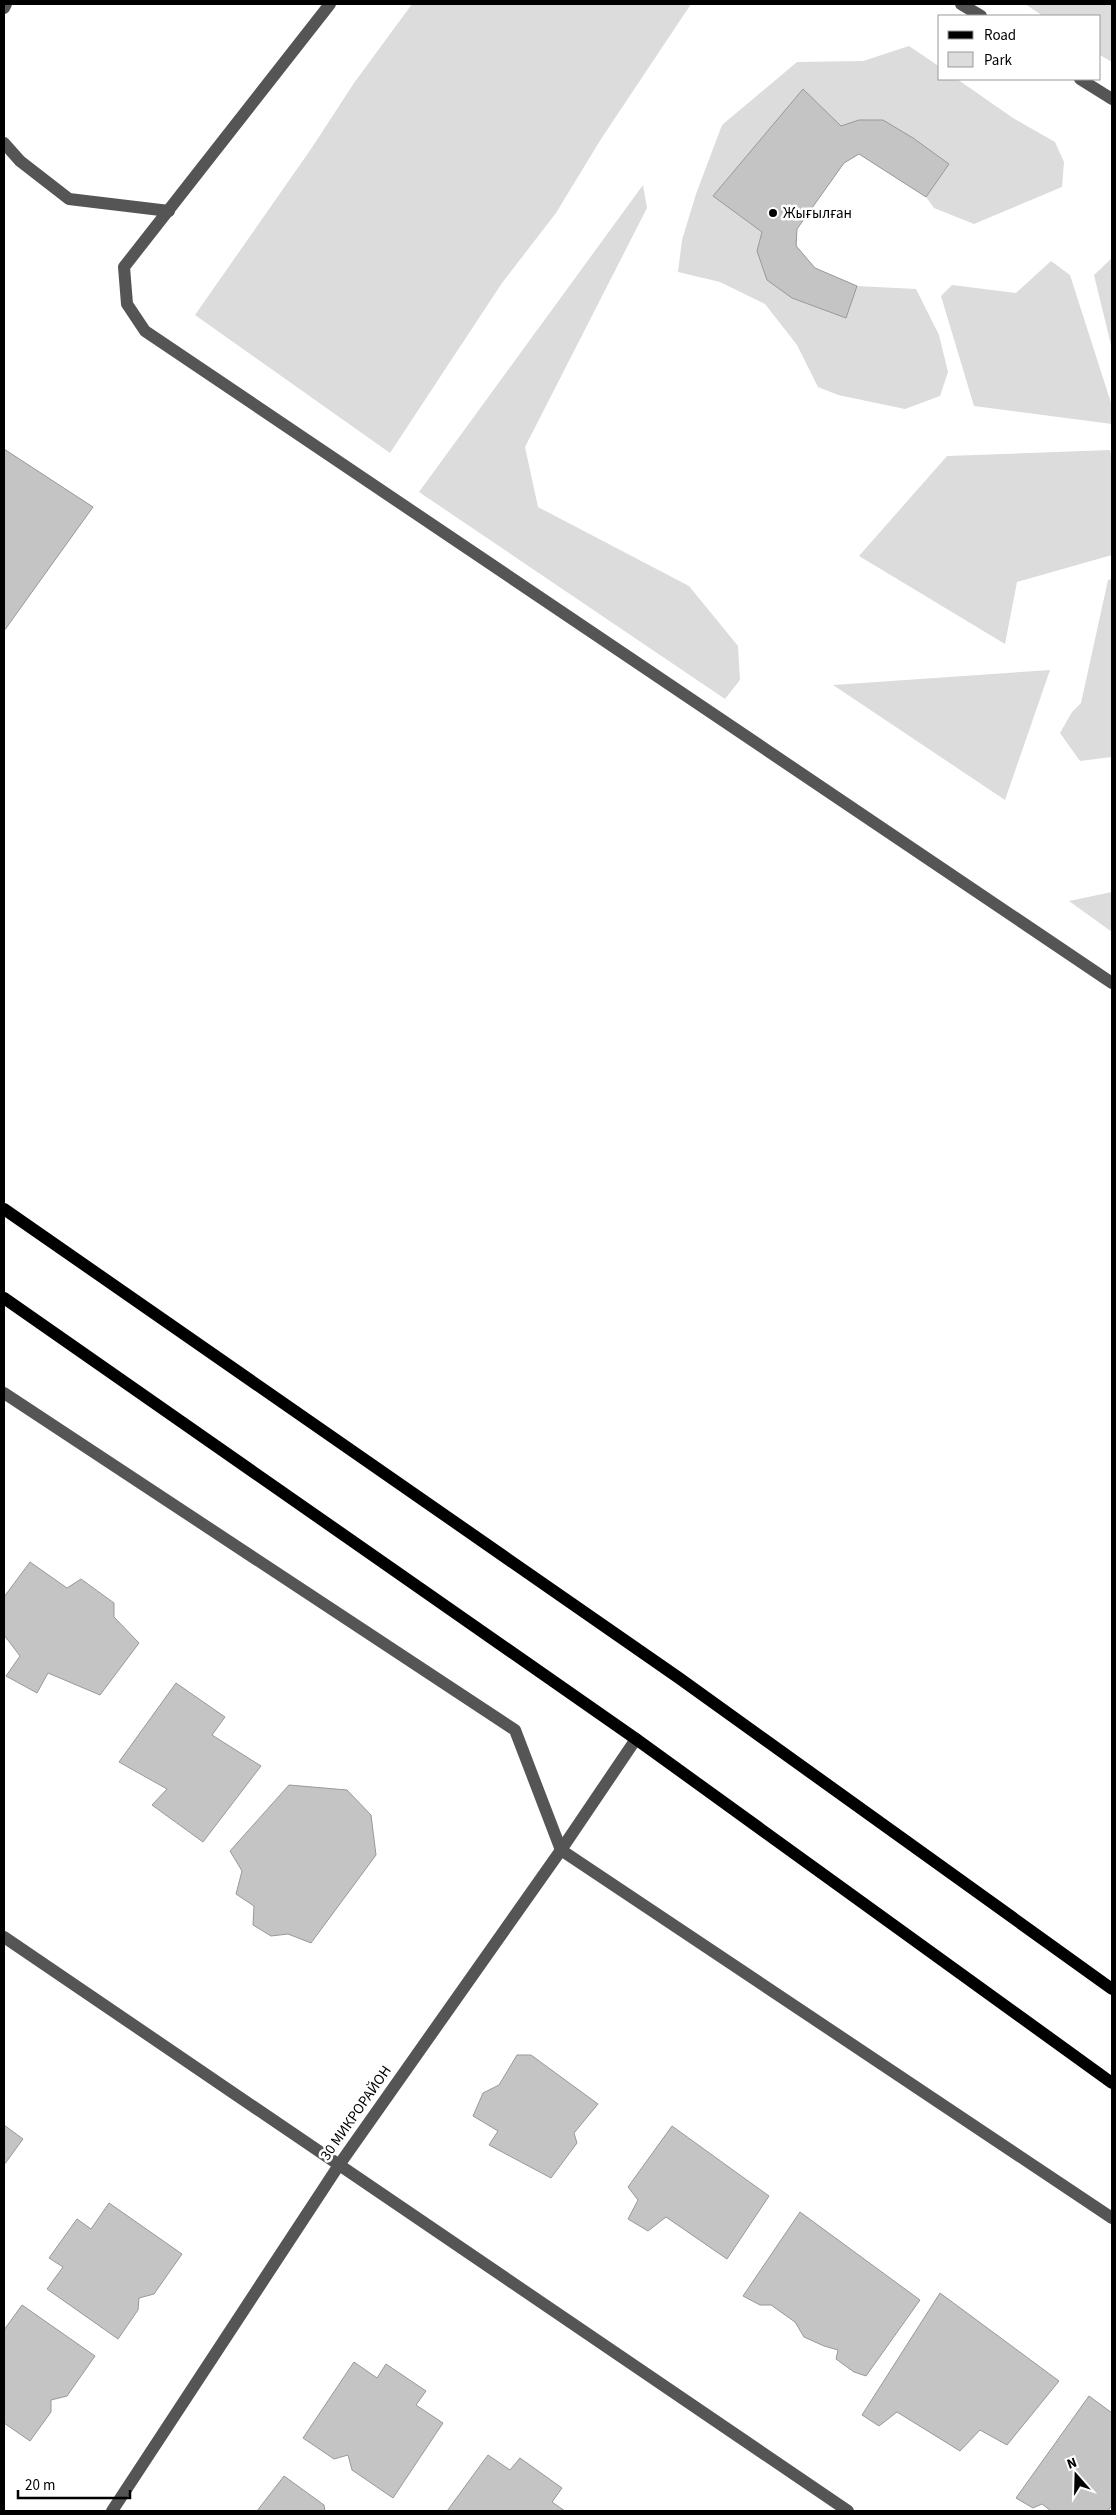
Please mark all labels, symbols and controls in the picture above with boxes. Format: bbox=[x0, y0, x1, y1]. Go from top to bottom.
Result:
legend bbox=[938, 15, 1101, 80]
text: Road bbox=[984, 25, 1016, 46]
text: Park bbox=[984, 50, 1013, 71]
place label: Жығылған bbox=[783, 203, 852, 224]
marker: Жығылған bbox=[767, 207, 779, 219]
street label: 30 МИКРОРАЙОН bbox=[315, 2061, 397, 2165]
north arrow bbox=[1051, 2450, 1101, 2500]
text: N bbox=[1064, 2453, 1080, 2475]
scale bar bbox=[18, 2468, 130, 2500]
text: 20 m bbox=[25, 2475, 55, 2496]

